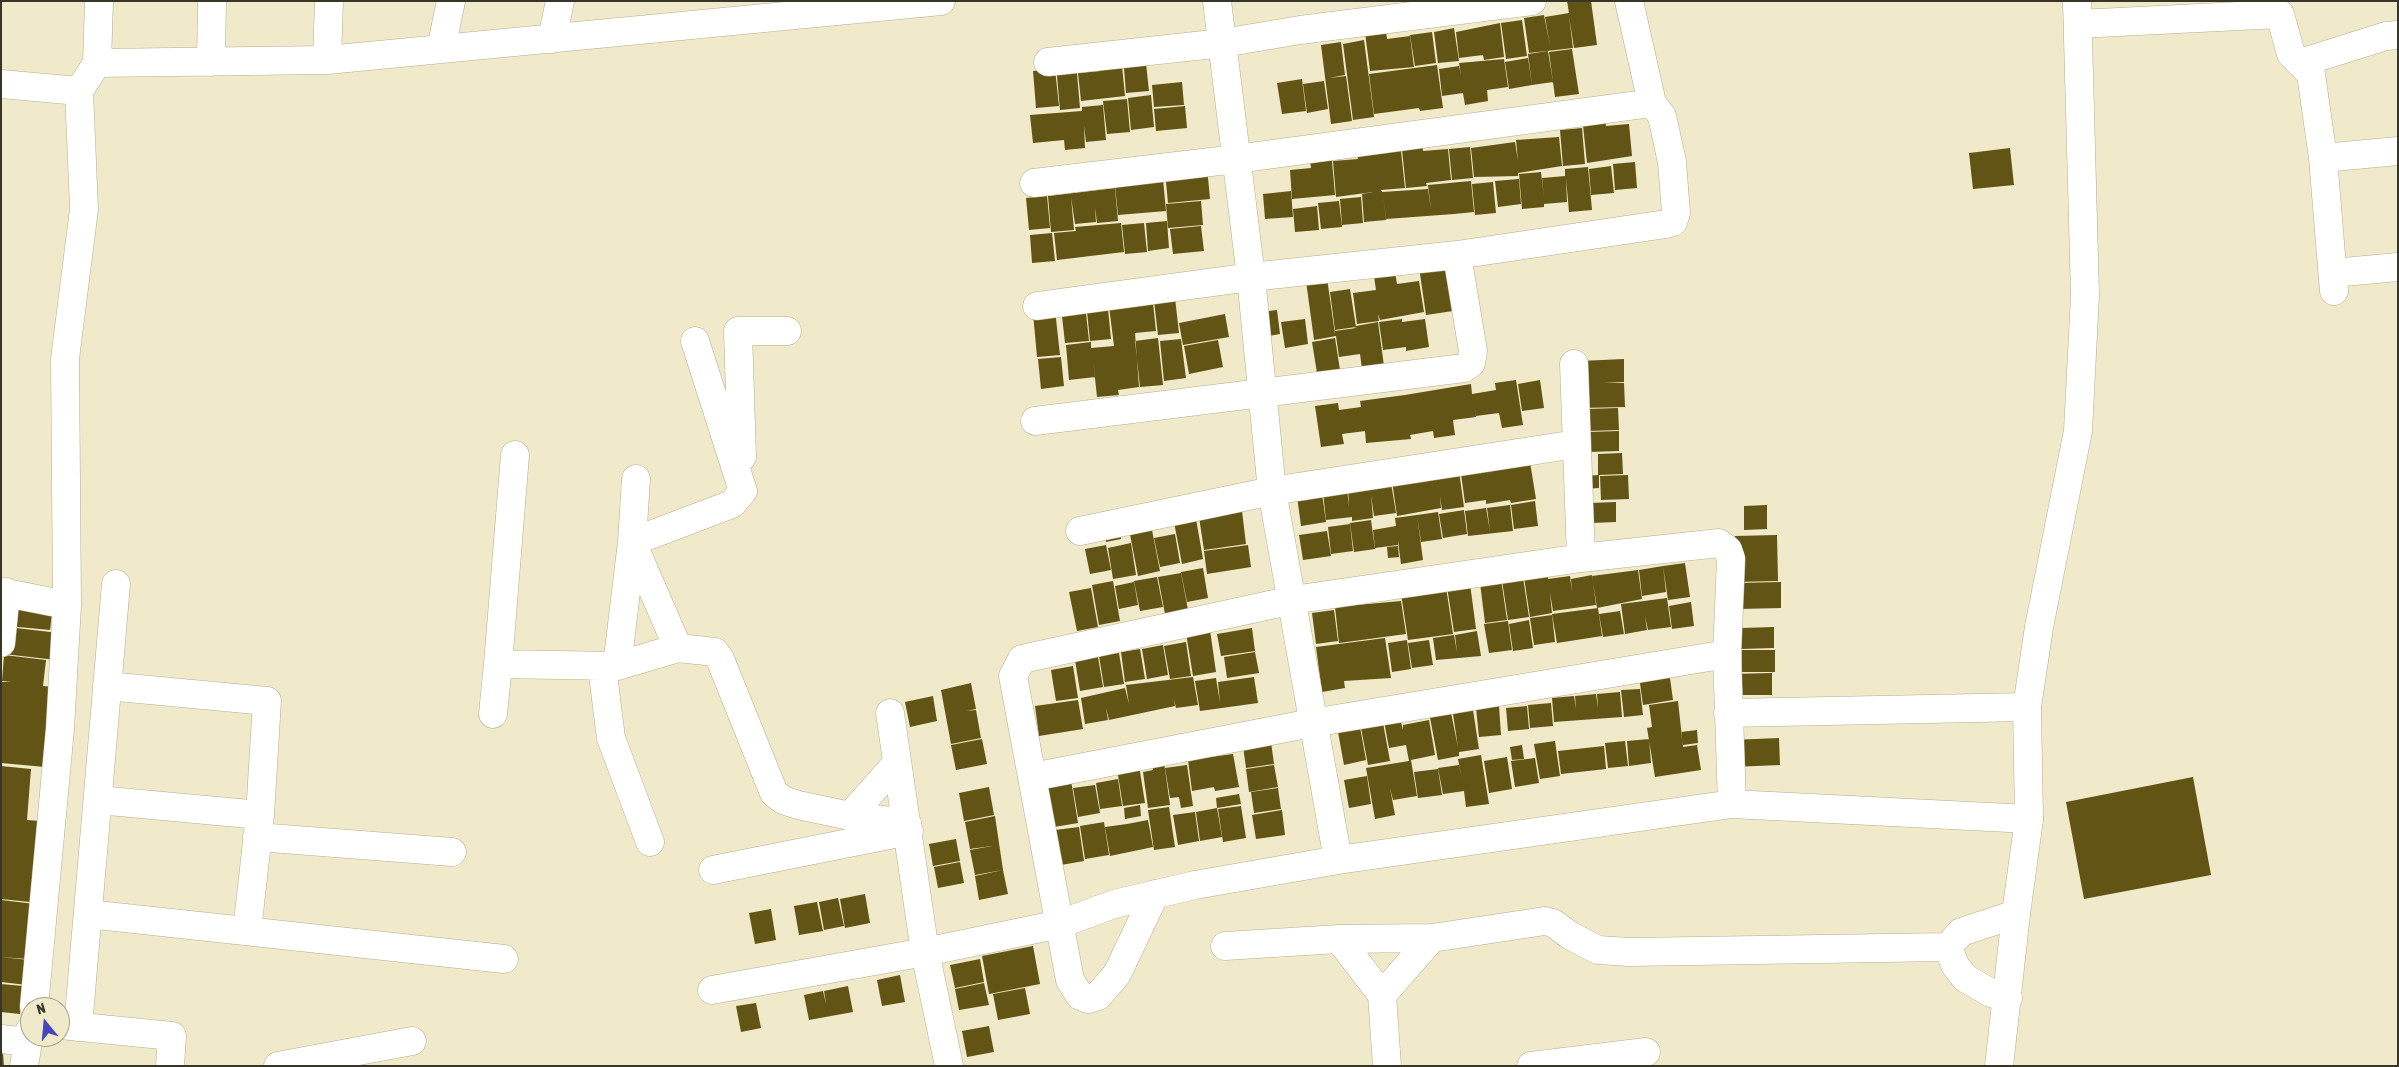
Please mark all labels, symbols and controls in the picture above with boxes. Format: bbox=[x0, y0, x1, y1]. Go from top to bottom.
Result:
north arrow bbox=[20, 997, 70, 1047]
text: N bbox=[35, 1000, 47, 1017]

